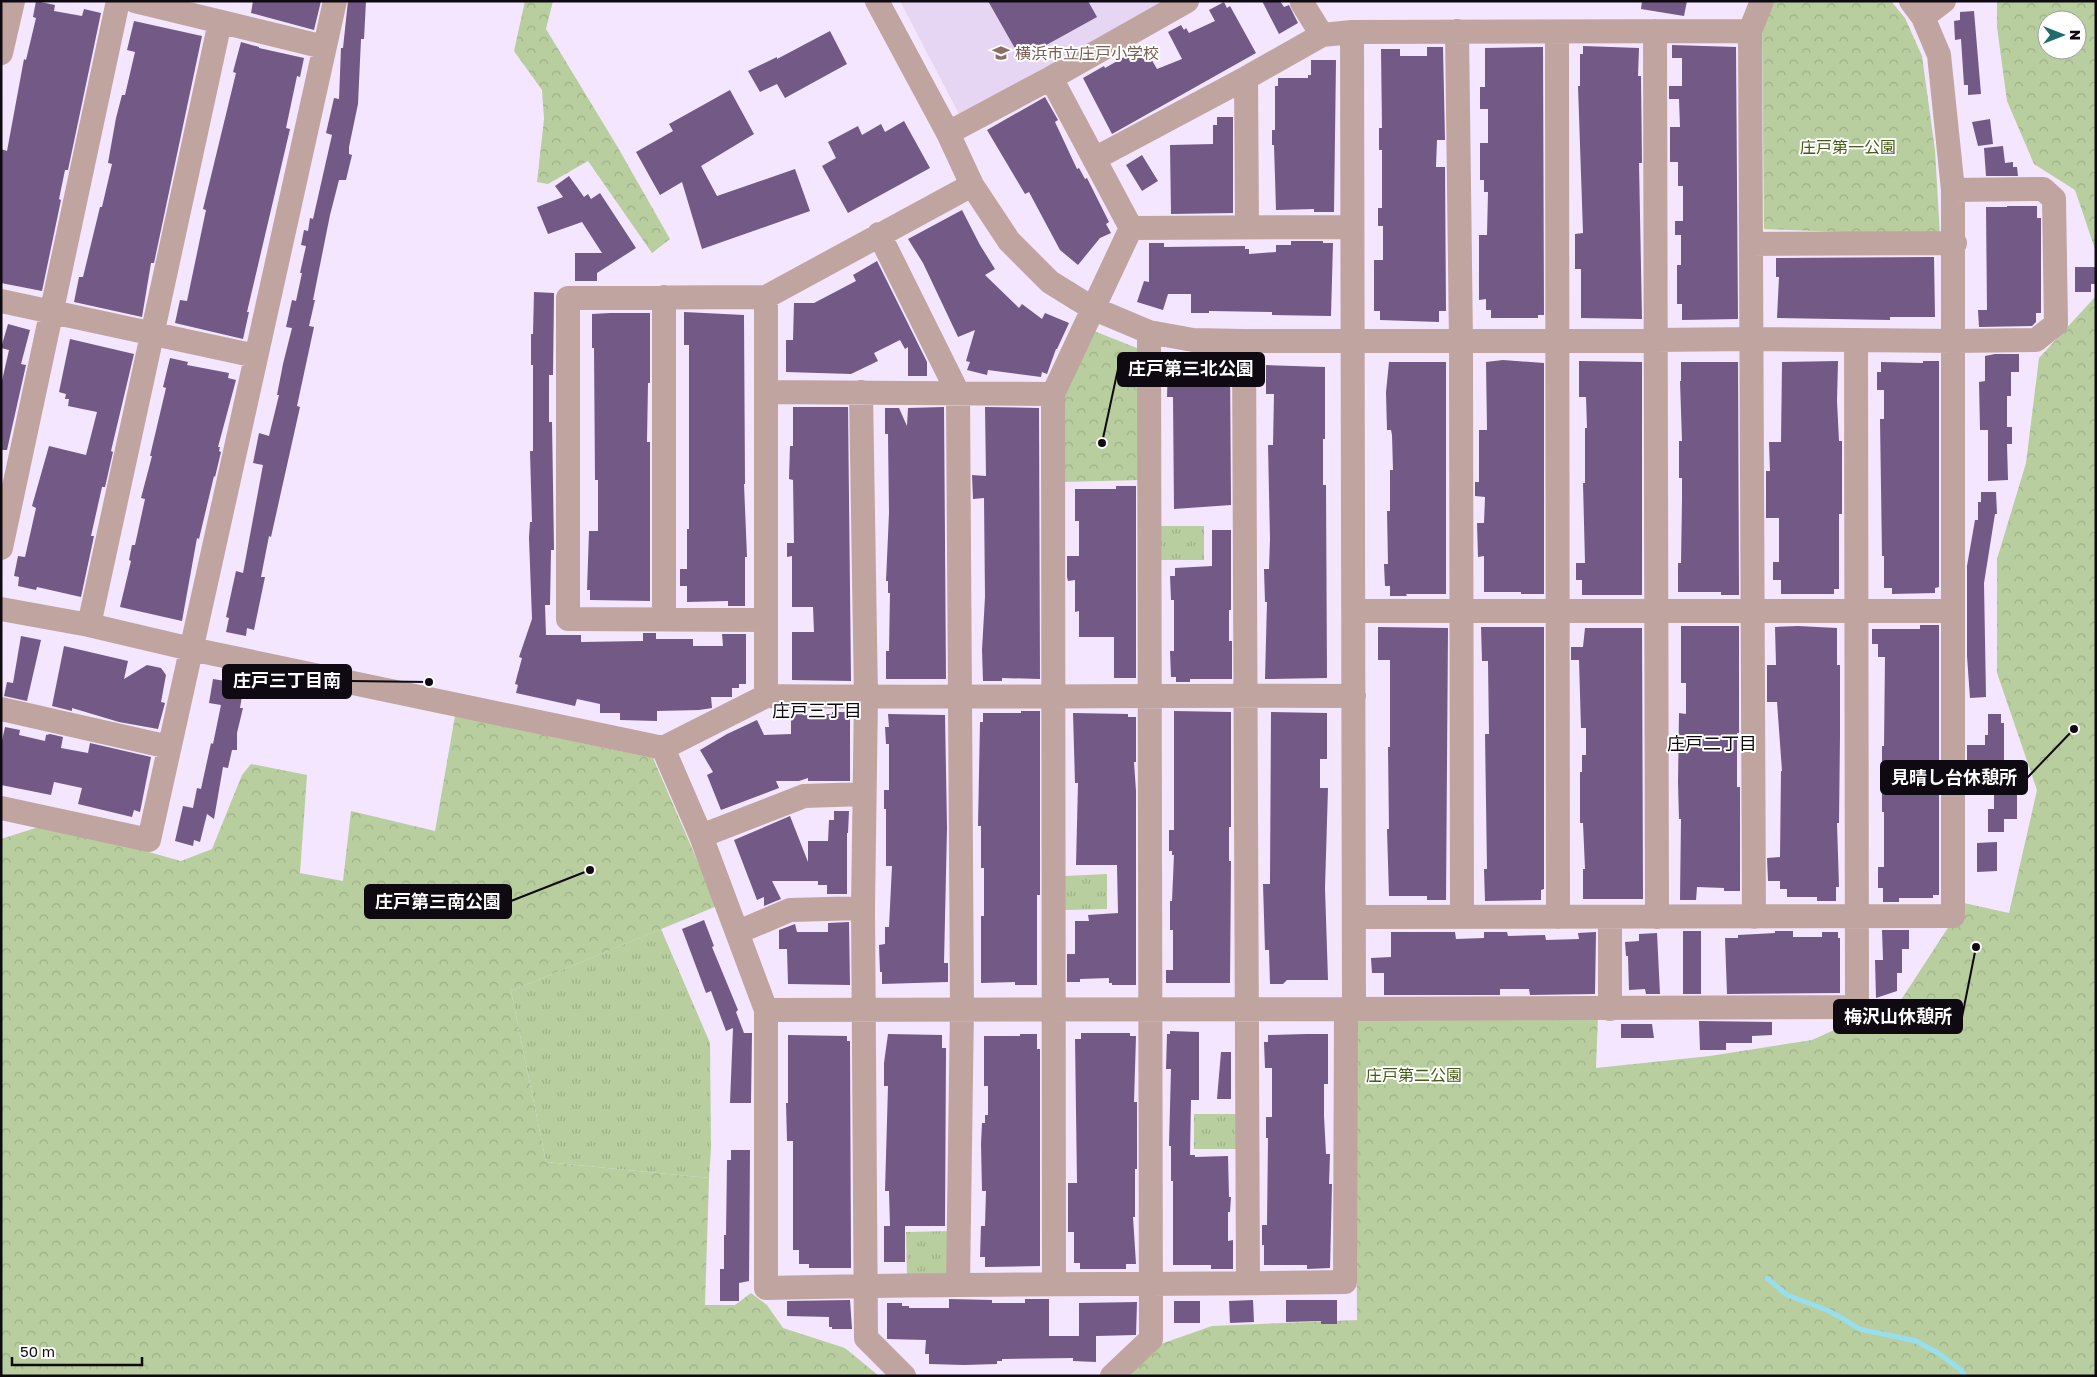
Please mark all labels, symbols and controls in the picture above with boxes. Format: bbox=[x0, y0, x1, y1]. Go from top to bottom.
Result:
north arrow bbox=[2037, 10, 2087, 60]
text: N bbox=[2067, 30, 2084, 40]
school or university icon: 横浜市立庄戸小学校 bbox=[991, 43, 1011, 63]
place label: 横浜市立庄戸小学校 bbox=[1015, 43, 1159, 63]
park label: 庄戸第一公園 bbox=[1800, 137, 1896, 157]
callout: 庄戸第三北公園 bbox=[1118, 353, 1264, 386]
text: 庄戸第三北公園 bbox=[1128, 357, 1254, 379]
callout: 庄戸三丁目南 bbox=[223, 665, 351, 698]
text: 庄戸三丁目南 bbox=[233, 669, 341, 691]
district label: 庄戸三丁目 bbox=[772, 699, 862, 721]
district label: 庄戸二丁目 bbox=[1667, 732, 1757, 754]
callout: 見晴し台休憩所 bbox=[1881, 761, 2027, 794]
text: 見晴し台休憩所 bbox=[1891, 766, 2017, 788]
callout: 庄戸第三南公園 bbox=[365, 885, 511, 918]
text: 庄戸第三南公園 bbox=[375, 890, 501, 912]
callout: 梅沢山休憩所 bbox=[1834, 1000, 1962, 1033]
text: 梅沢山休憩所 bbox=[1844, 1005, 1952, 1027]
park label: 庄戸第二公園 bbox=[1366, 1065, 1462, 1085]
scale bar bbox=[12, 1334, 142, 1366]
text: 50 m bbox=[20, 1342, 55, 1360]

